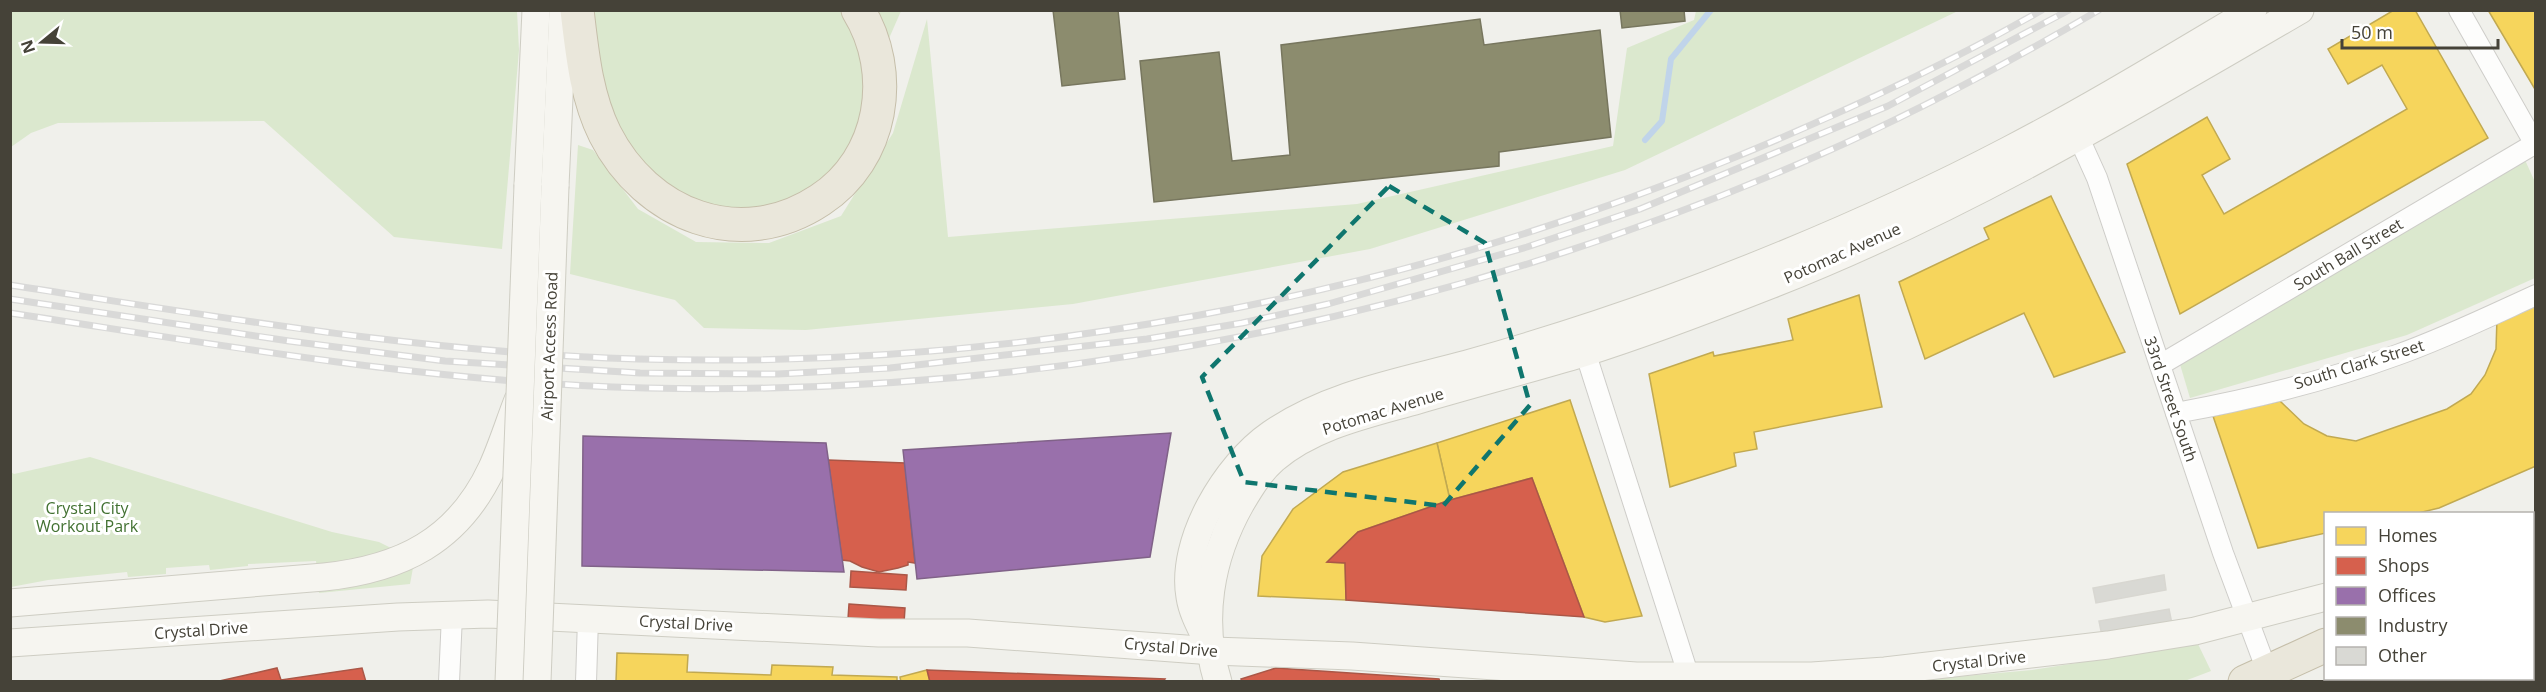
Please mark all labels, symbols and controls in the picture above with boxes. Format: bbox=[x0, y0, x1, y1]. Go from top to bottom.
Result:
north arrow bbox=[12, 12, 72, 72]
scale bar bbox=[2342, 12, 2498, 50]
text: 50 m bbox=[2351, 20, 2393, 44]
text: N bbox=[15, 37, 40, 57]
street label: South Ball Street bbox=[2289, 212, 2407, 295]
street label: Potomac Avenue bbox=[1780, 217, 1904, 289]
street label: Airport Access Road bbox=[535, 271, 563, 421]
street label: 33rd Street South bbox=[2139, 333, 2203, 465]
street label: South Clark Street bbox=[2291, 334, 2427, 394]
street label: Potomac Avenue bbox=[1320, 382, 1446, 440]
park label: Crystal City Workout Park bbox=[36, 497, 139, 537]
legend bbox=[2324, 512, 2534, 680]
text: Homes bbox=[2378, 523, 2437, 547]
text: Shops bbox=[2378, 553, 2429, 577]
text: Offices bbox=[2378, 583, 2436, 607]
street label: Crystal Drive bbox=[638, 610, 734, 636]
text: Industry bbox=[2378, 613, 2448, 637]
street label: Crystal Drive bbox=[153, 616, 249, 644]
street label: Crystal Drive bbox=[1123, 632, 1219, 662]
text: Other bbox=[2378, 643, 2428, 667]
street label: Crystal Drive bbox=[1931, 645, 2027, 677]

